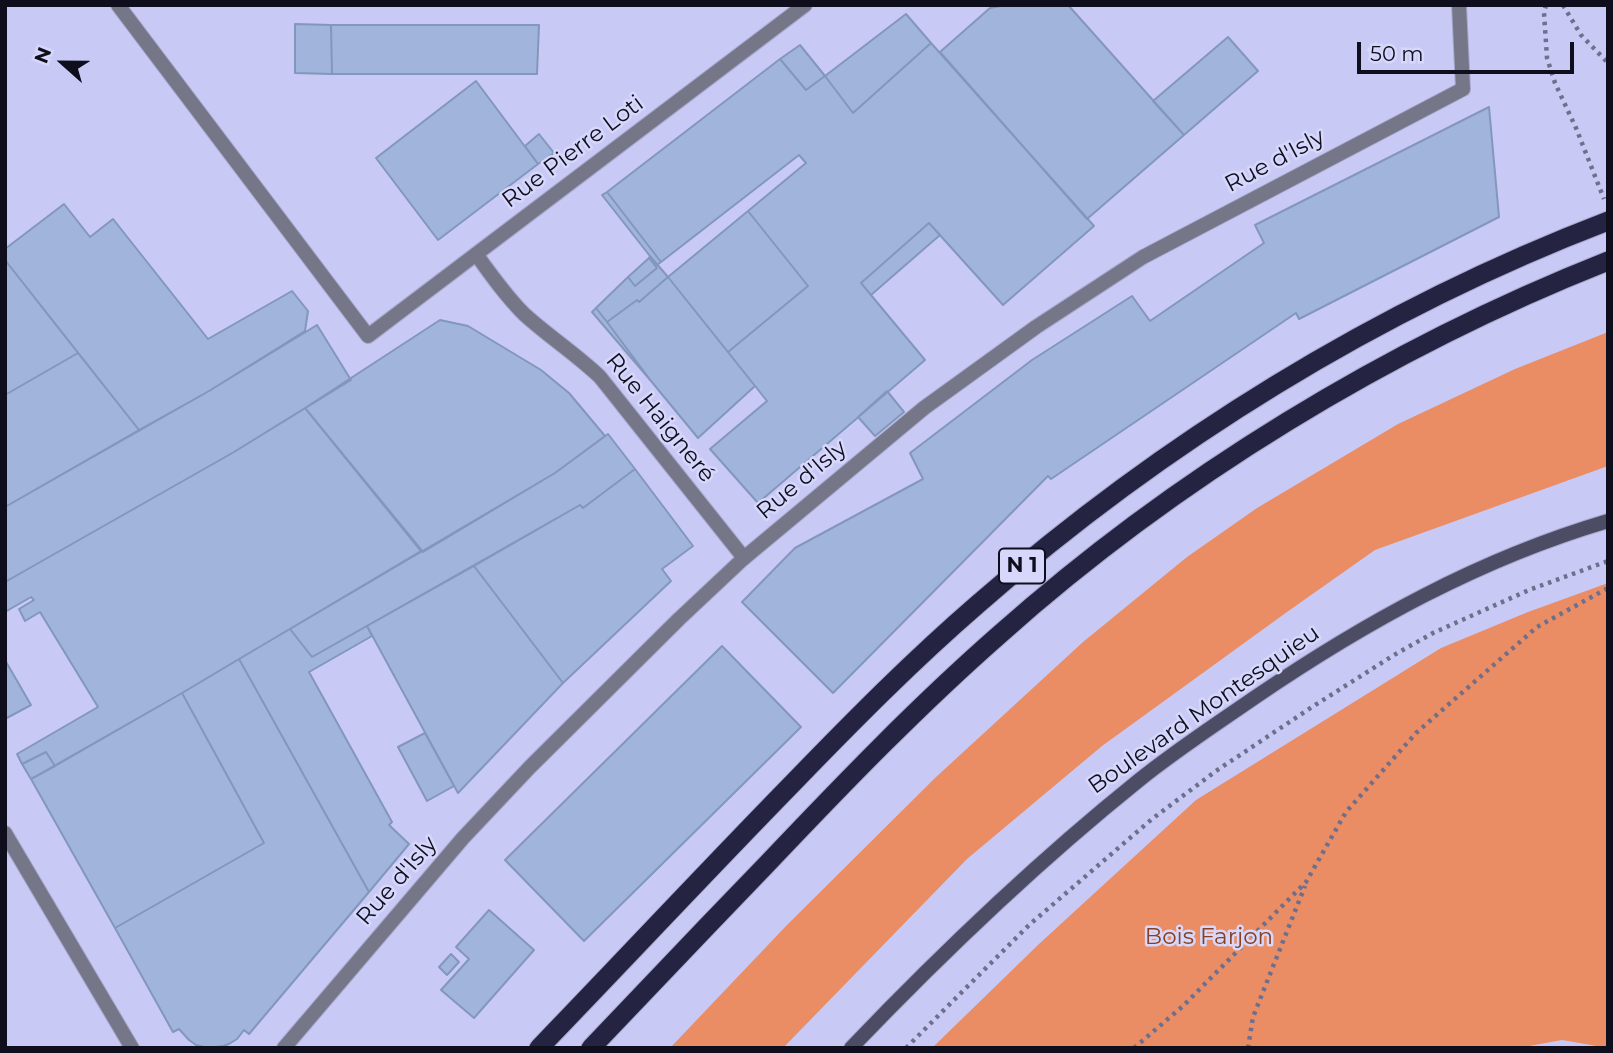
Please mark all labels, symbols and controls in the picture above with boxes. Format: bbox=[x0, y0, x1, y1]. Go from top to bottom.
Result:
north arrow bbox=[28, 28, 98, 98]
scale bar bbox=[1361, 28, 1578, 72]
text: 50 m bbox=[1370, 41, 1424, 66]
text: N bbox=[29, 44, 56, 67]
street label: Rue Pierre Loti bbox=[497, 90, 649, 214]
street label: Rue d'Isly bbox=[1220, 123, 1330, 199]
street label: Rue Haigneré bbox=[599, 348, 721, 488]
street label: Rue d'Isly bbox=[751, 434, 853, 526]
road number: N 1 bbox=[999, 548, 1045, 584]
street label: Boulevard Montesquieu bbox=[1083, 620, 1325, 800]
street label: Rue d'Isly bbox=[351, 831, 443, 931]
park label: Bois Farjon bbox=[1145, 923, 1273, 951]

